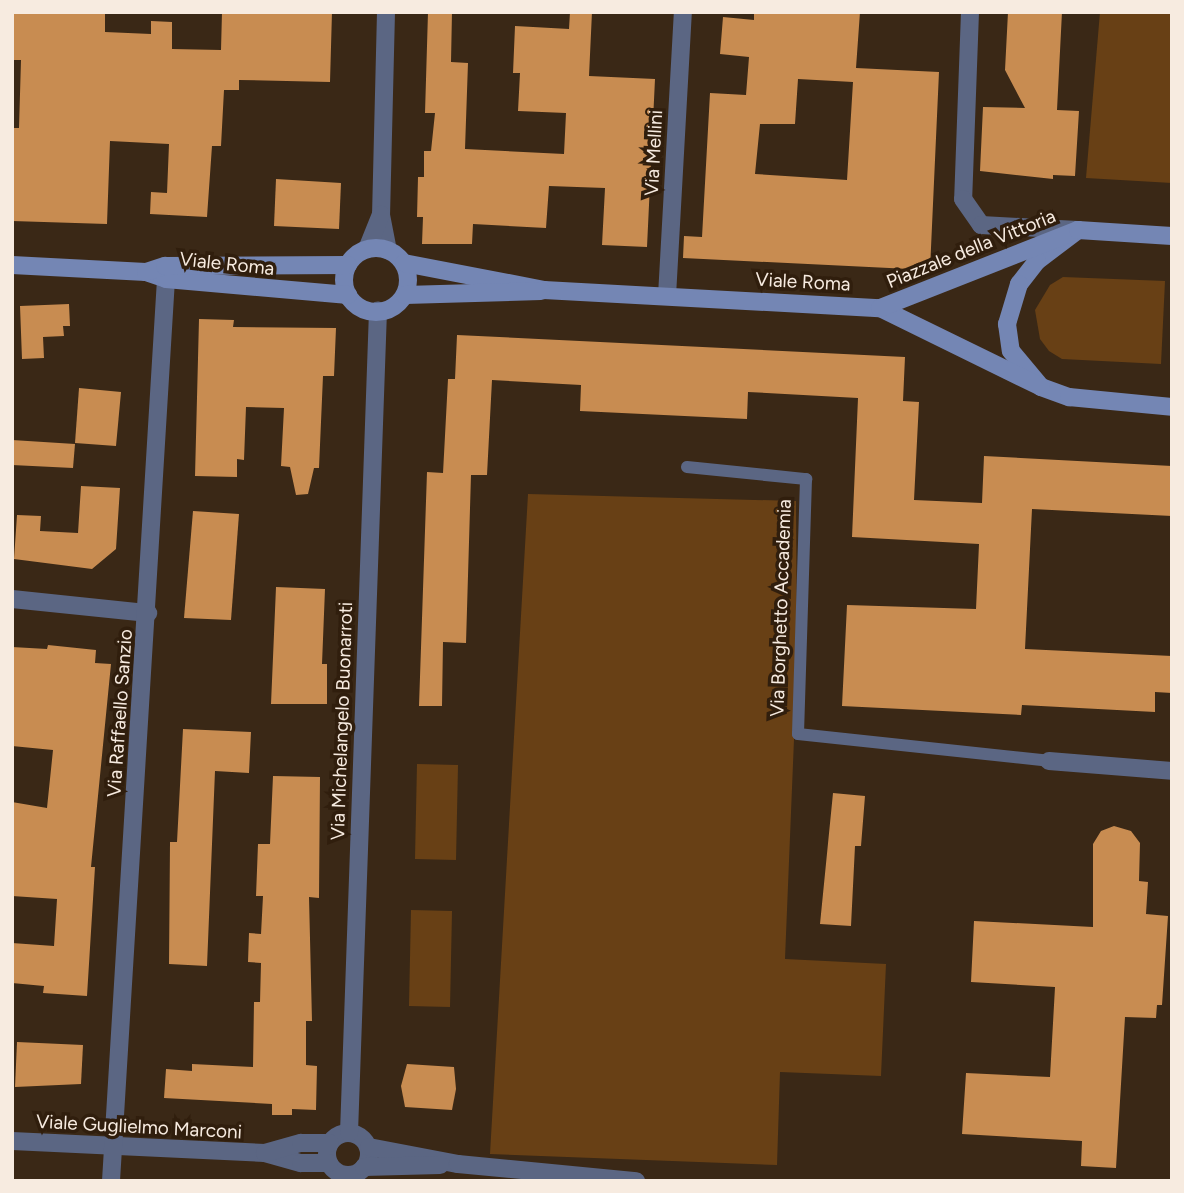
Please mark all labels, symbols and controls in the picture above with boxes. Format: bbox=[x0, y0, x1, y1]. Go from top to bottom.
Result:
street label: Via Mellini bbox=[640, 109, 668, 197]
street label: Piazzale della Vittoria bbox=[883, 205, 1059, 293]
street label: Viale Roma bbox=[178, 248, 276, 280]
street label: Viale Roma bbox=[755, 268, 851, 296]
street label: Via Borghetto Accademia bbox=[766, 499, 796, 717]
street label: Via Michelangelo Buonarroti bbox=[326, 601, 358, 841]
street label: Via Raffaello Sanzio bbox=[103, 628, 137, 798]
street label: Viale Guglielmo Marconi bbox=[35, 1110, 243, 1144]

